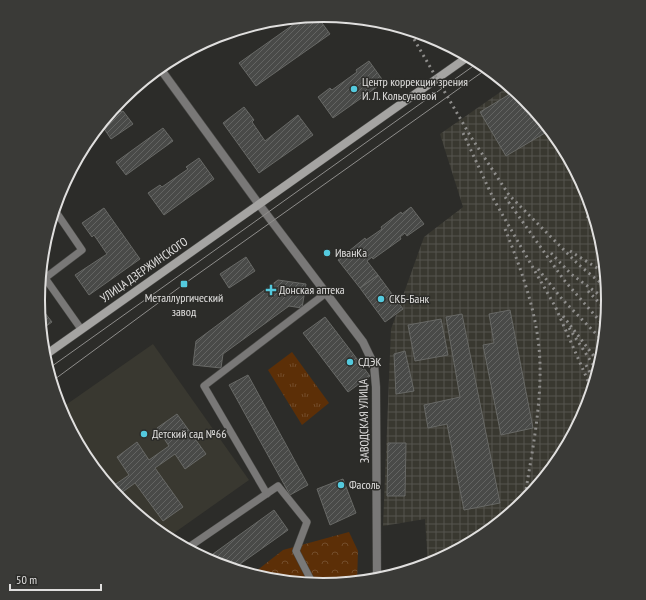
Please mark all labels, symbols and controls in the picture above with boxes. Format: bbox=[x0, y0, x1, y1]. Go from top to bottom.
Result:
place label: Центр коррекции зрения И. Л. Кольсуновой bbox=[362, 74, 468, 103]
marker: Центр коррекции зрения И. Л. Кольсуновой bbox=[349, 84, 359, 94]
street label: УЛИЦА ДЗЕРЖИНСКОГО bbox=[97, 234, 191, 305]
place label: ИванКа bbox=[335, 245, 367, 260]
marker: ИванКа bbox=[322, 248, 332, 258]
marker: Металлургический завод bbox=[179, 279, 189, 289]
place label: Донская аптека bbox=[279, 282, 345, 297]
marker: Донская аптека bbox=[266, 285, 276, 295]
place label: Металлургический завод bbox=[145, 290, 223, 319]
place label: СКБ-Банк bbox=[389, 291, 430, 306]
marker: СКБ-Банк bbox=[376, 294, 386, 304]
place label: СДЭК bbox=[358, 354, 381, 369]
marker: СДЭК bbox=[345, 357, 355, 367]
street label: ЗАВОДСКАЯ УЛИЦА bbox=[355, 379, 372, 463]
place label: Детский сад №66 bbox=[152, 426, 227, 441]
marker: Детский сад №66 bbox=[139, 429, 149, 439]
place label: Фасоль bbox=[349, 477, 381, 492]
marker: Фасоль bbox=[336, 480, 346, 490]
scale bar bbox=[10, 566, 101, 592]
text: 50 m bbox=[16, 572, 37, 587]

